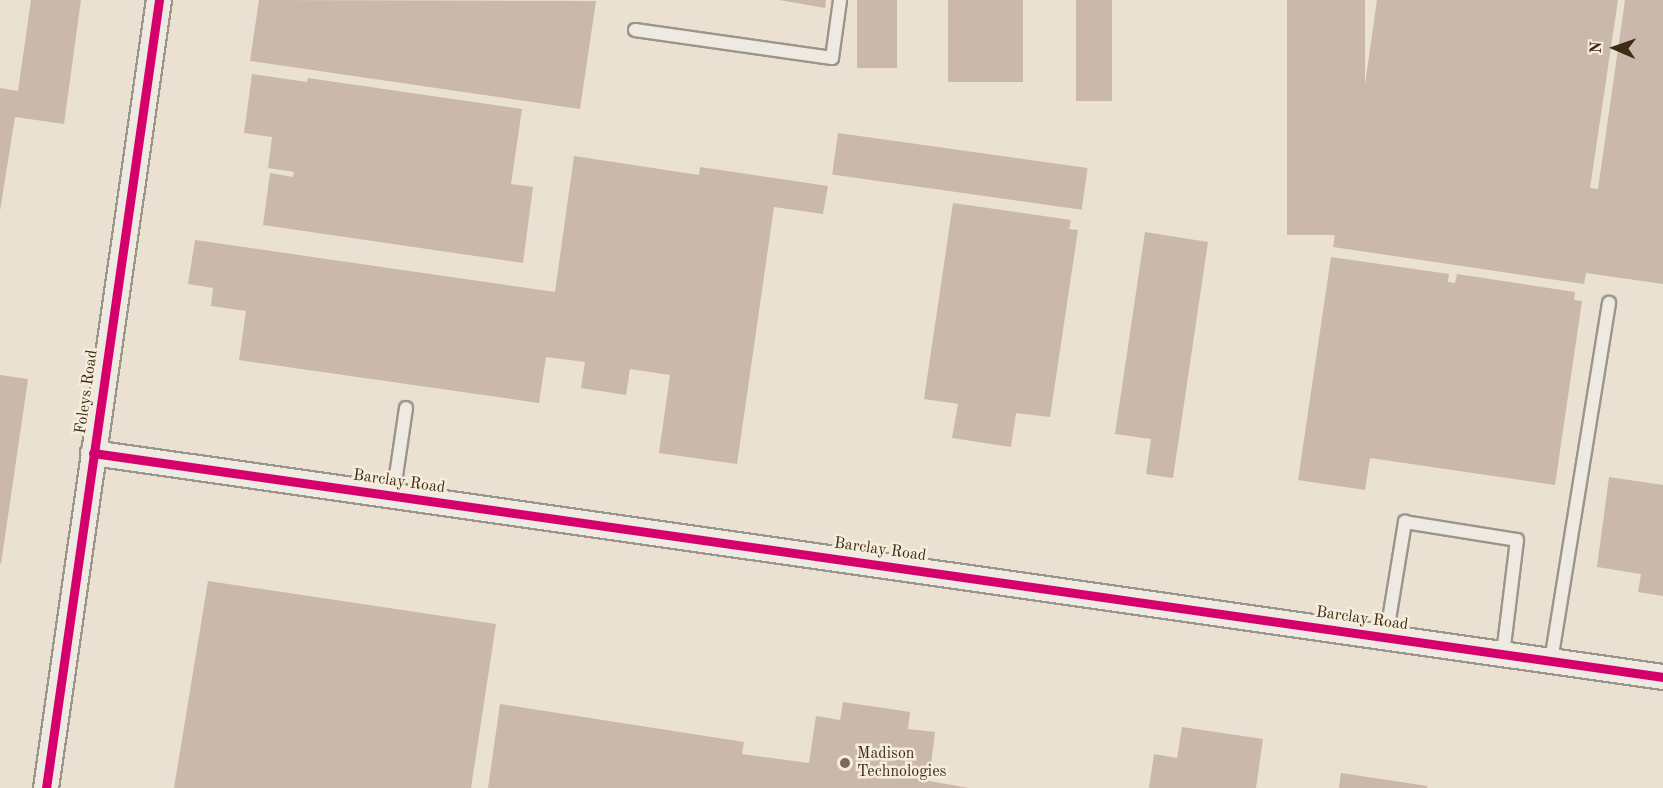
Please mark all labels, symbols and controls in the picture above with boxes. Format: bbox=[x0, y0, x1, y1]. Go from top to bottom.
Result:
north arrow bbox=[1585, 18, 1645, 78]
text: N bbox=[1589, 41, 1605, 54]
street label: Foleys Road bbox=[72, 349, 102, 435]
street label: Barclay Road bbox=[352, 466, 446, 498]
street label: Barclay Road bbox=[833, 534, 927, 566]
street label: Barclay Road bbox=[1315, 603, 1409, 635]
place label: Madison Technologies bbox=[857, 744, 946, 782]
marker: Madison Technologies bbox=[838, 756, 852, 770]

